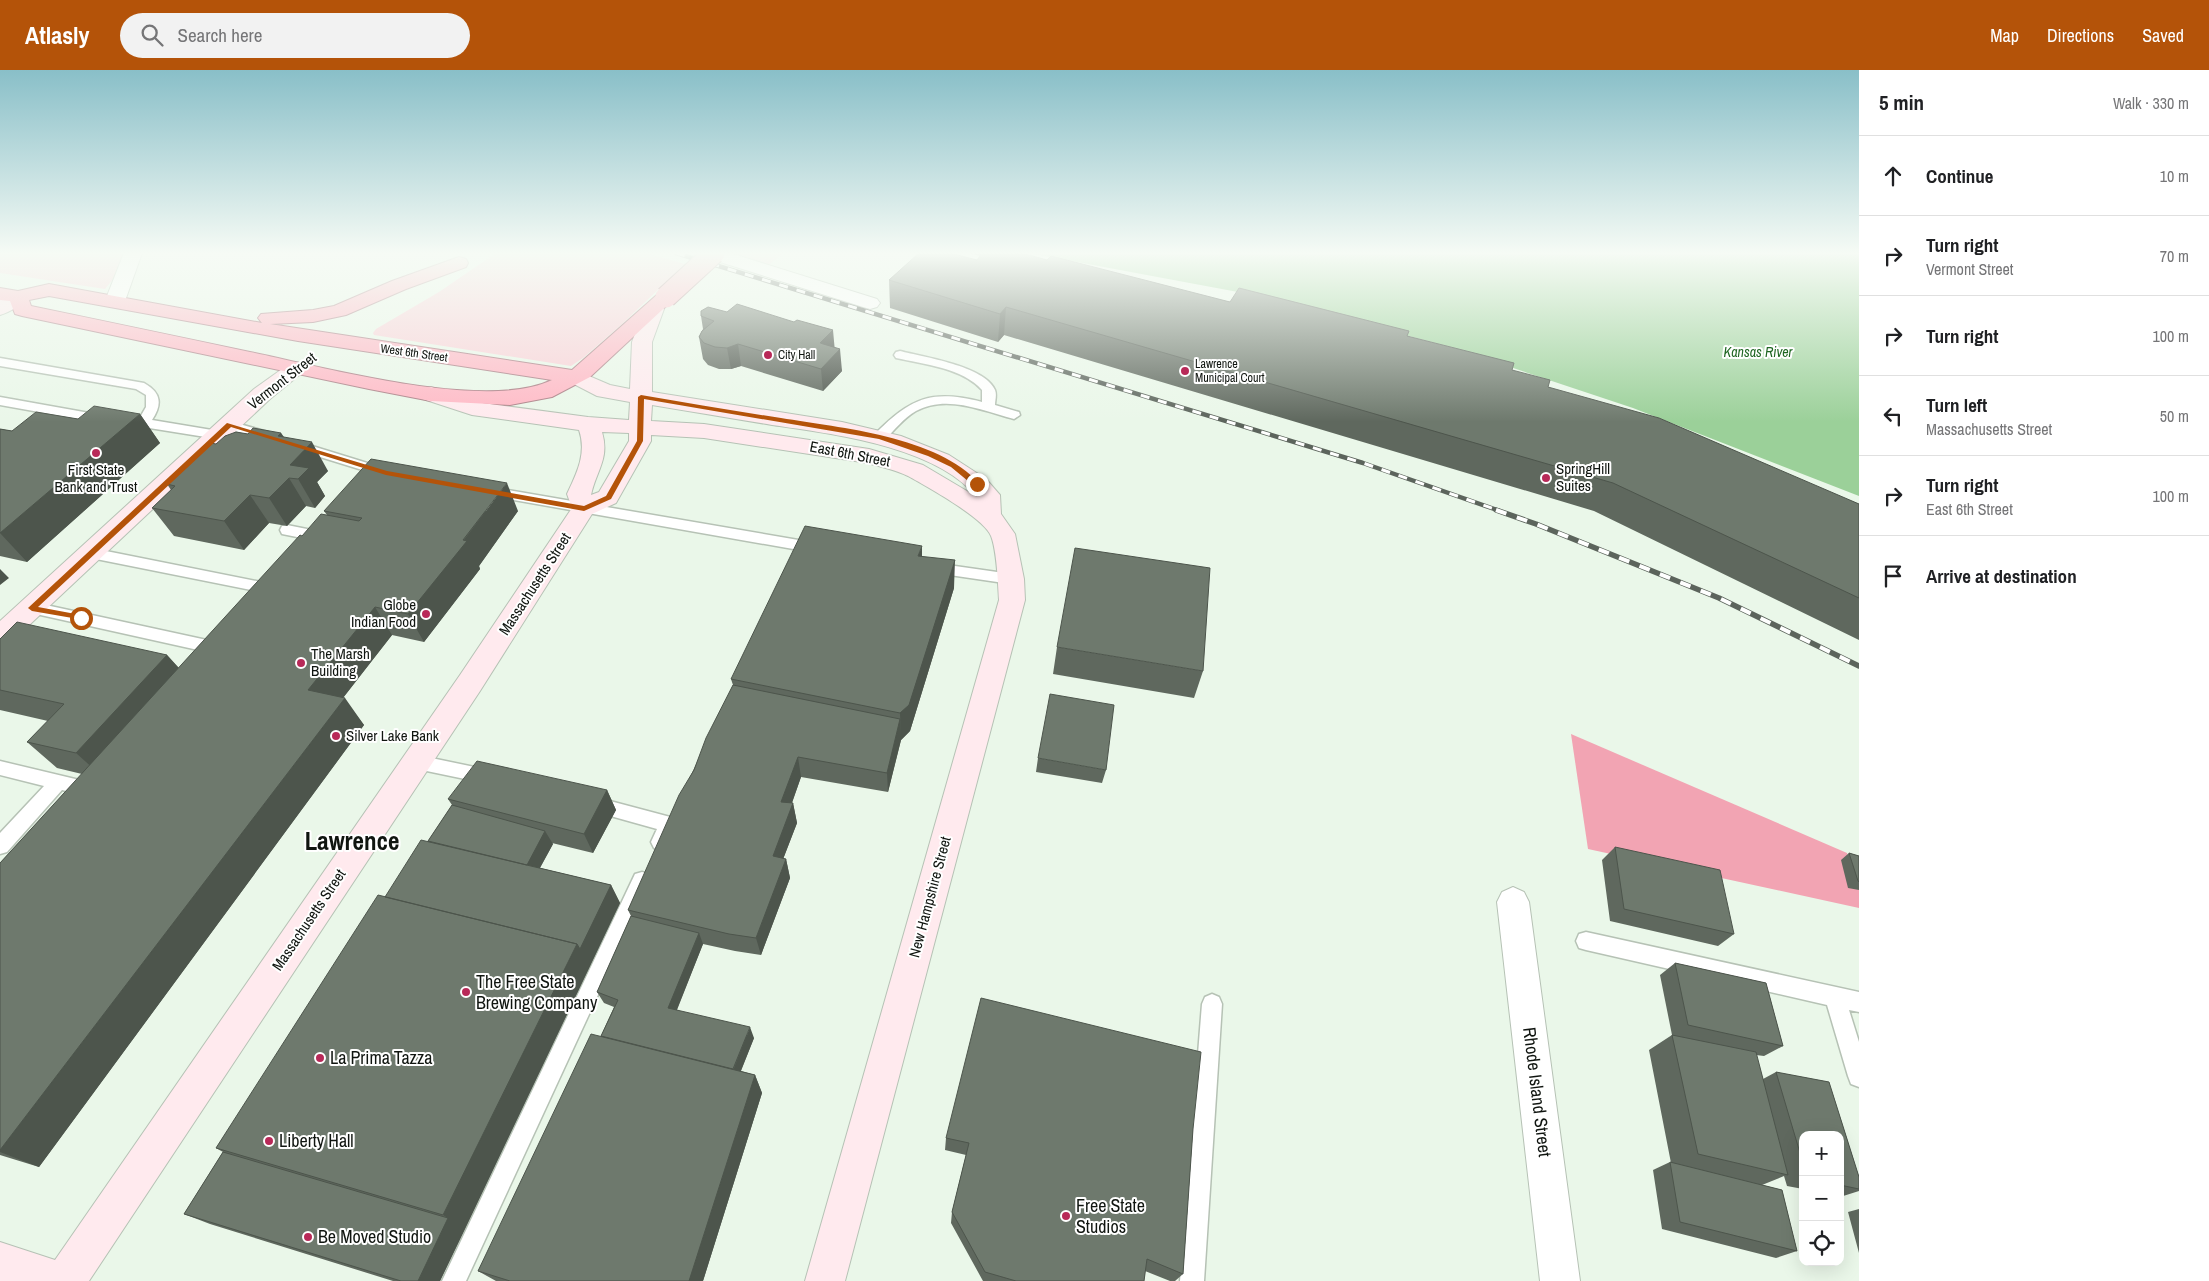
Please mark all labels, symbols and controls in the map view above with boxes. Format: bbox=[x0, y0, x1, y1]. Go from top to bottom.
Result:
search box bbox=[120, 13, 470, 58]
text: Atlasly bbox=[25, 19, 90, 51]
icon: search bbox=[138, 21, 166, 49]
text: Search here bbox=[178, 22, 262, 48]
text: Map bbox=[1990, 23, 2019, 48]
text: Directions bbox=[2047, 23, 2114, 48]
text: Saved bbox=[2142, 23, 2184, 48]
text: 5 min bbox=[1879, 88, 1924, 117]
text: Walk · 330 m bbox=[2113, 92, 2189, 114]
icon: ahead bbox=[1879, 162, 1907, 190]
text: Continue bbox=[1926, 163, 1994, 189]
text: 10 m bbox=[2160, 165, 2189, 187]
text: Turn right bbox=[1926, 232, 1998, 258]
icon: right bbox=[1879, 242, 1907, 270]
text: 70 m bbox=[2160, 245, 2189, 267]
text: Vermont Street bbox=[1926, 258, 2014, 280]
icon: right bbox=[1879, 322, 1907, 350]
text: Turn right bbox=[1926, 323, 1998, 349]
text: 100 m bbox=[2153, 325, 2189, 347]
street label: West 6th Street bbox=[379, 340, 449, 366]
water label: Kansas River bbox=[1724, 343, 1794, 361]
street label: Vermont Street bbox=[243, 347, 321, 414]
place label: City Hall bbox=[778, 347, 815, 363]
marker: City Hall bbox=[762, 349, 774, 361]
place label: Lawrence Municipal Court bbox=[1195, 356, 1265, 386]
marker: Lawrence Municipal Court bbox=[1179, 365, 1191, 377]
text: Turn left bbox=[1926, 392, 1987, 418]
icon: left bbox=[1879, 402, 1907, 430]
text: 50 m bbox=[2160, 405, 2189, 427]
text: Massachusetts Street bbox=[1926, 418, 2052, 440]
street label: East 6th Street bbox=[808, 435, 893, 472]
marker: First State Bank and Trust bbox=[90, 447, 102, 459]
place label: SpringHill Suites bbox=[1556, 458, 1610, 496]
place label: First State Bank and Trust bbox=[55, 459, 138, 497]
marker: SpringHill Suites bbox=[1540, 472, 1552, 484]
text: Turn right bbox=[1926, 472, 1998, 498]
route end bbox=[966, 473, 989, 496]
icon: right bbox=[1879, 482, 1907, 510]
text: 100 m bbox=[2153, 485, 2189, 507]
text: East 6th Street bbox=[1926, 498, 2013, 520]
street label: Massachusetts Street bbox=[494, 528, 576, 639]
icon: arrive bbox=[1879, 562, 1907, 590]
text: Arrive at destination bbox=[1926, 563, 2077, 589]
place label: Globe Indian Food bbox=[351, 594, 416, 632]
route start bbox=[70, 607, 93, 630]
marker: Globe Indian Food bbox=[420, 608, 432, 620]
place label: The Marsh Building bbox=[311, 643, 370, 681]
marker: The Marsh Building bbox=[295, 657, 307, 669]
place label: Silver Lake Bank bbox=[346, 725, 440, 746]
marker: Silver Lake Bank bbox=[330, 730, 342, 742]
district label: Lawrence bbox=[305, 824, 399, 858]
street label: New Hampshire Street bbox=[903, 834, 956, 960]
street label: Massachusetts Street bbox=[267, 864, 351, 975]
place label: The Free State Brewing Company bbox=[476, 969, 598, 1015]
marker: The Free State Brewing Company bbox=[460, 986, 472, 998]
street label: Rhode Island Street bbox=[1517, 1026, 1558, 1158]
place label: La Prima Tazza bbox=[330, 1045, 433, 1070]
marker: La Prima Tazza bbox=[314, 1052, 326, 1064]
place label: Liberty Hall bbox=[279, 1128, 354, 1153]
map controls bbox=[1799, 1131, 1844, 1266]
button: + bbox=[1799, 1131, 1844, 1176]
marker: Liberty Hall bbox=[263, 1135, 275, 1147]
button: − bbox=[1799, 1176, 1844, 1221]
place label: Free State Studios bbox=[1076, 1193, 1145, 1239]
marker: Free State Studios bbox=[1060, 1210, 1072, 1222]
button: locate bbox=[1799, 1221, 1844, 1266]
place label: Be Moved Studio bbox=[318, 1224, 431, 1249]
marker: Be Moved Studio bbox=[302, 1231, 314, 1243]

